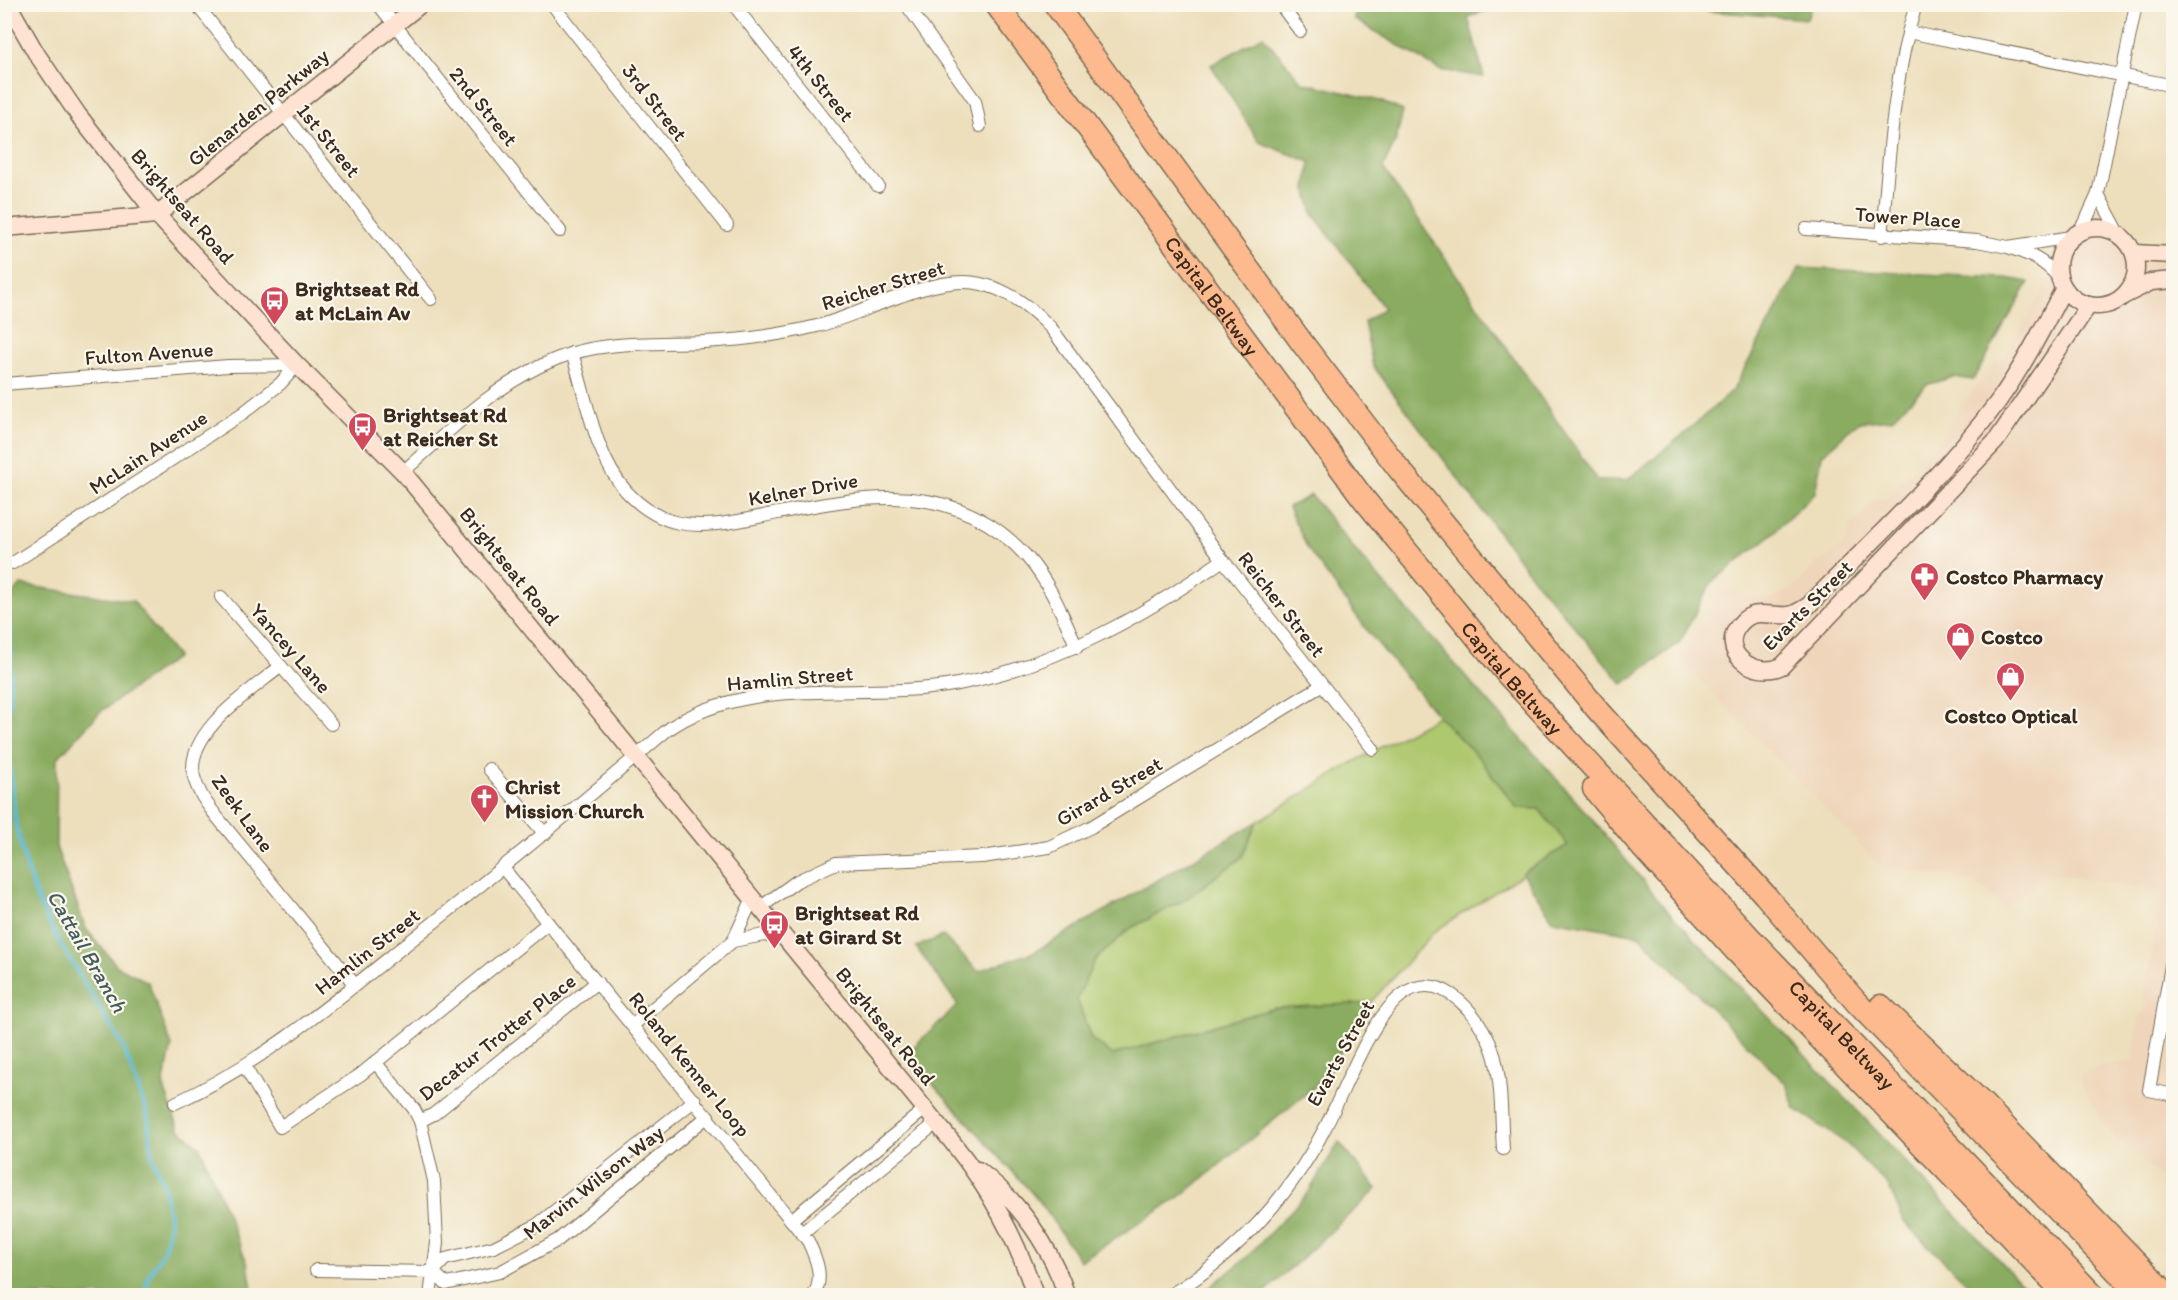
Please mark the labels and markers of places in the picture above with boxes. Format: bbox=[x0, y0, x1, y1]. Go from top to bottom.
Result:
place label: Brightseat Rd at McLain Av bbox=[295, 276, 419, 325]
bus stop icon: Brightseat Rd at McLain Av bbox=[258, 284, 290, 326]
place label: Brightseat Rd at Reicher St bbox=[383, 402, 507, 451]
bus stop icon: Brightseat Rd at Reicher St bbox=[346, 410, 378, 452]
pharmacy icon: Costco Pharmacy bbox=[1909, 560, 1941, 602]
place label: Costco Pharmacy bbox=[1946, 564, 2103, 590]
shop icon: Costco bbox=[1944, 620, 1976, 662]
place label: Costco bbox=[1981, 624, 2043, 649]
shop icon: Costco Optical bbox=[1995, 660, 2027, 702]
place label: Costco Optical bbox=[1945, 703, 2079, 729]
place label: Christ Mission Church bbox=[505, 774, 644, 823]
church icon: Christ Mission Church bbox=[468, 782, 500, 824]
place label: Brightseat Rd at Girard St bbox=[795, 900, 919, 949]
bus stop icon: Brightseat Rd at Girard St bbox=[758, 908, 790, 950]

